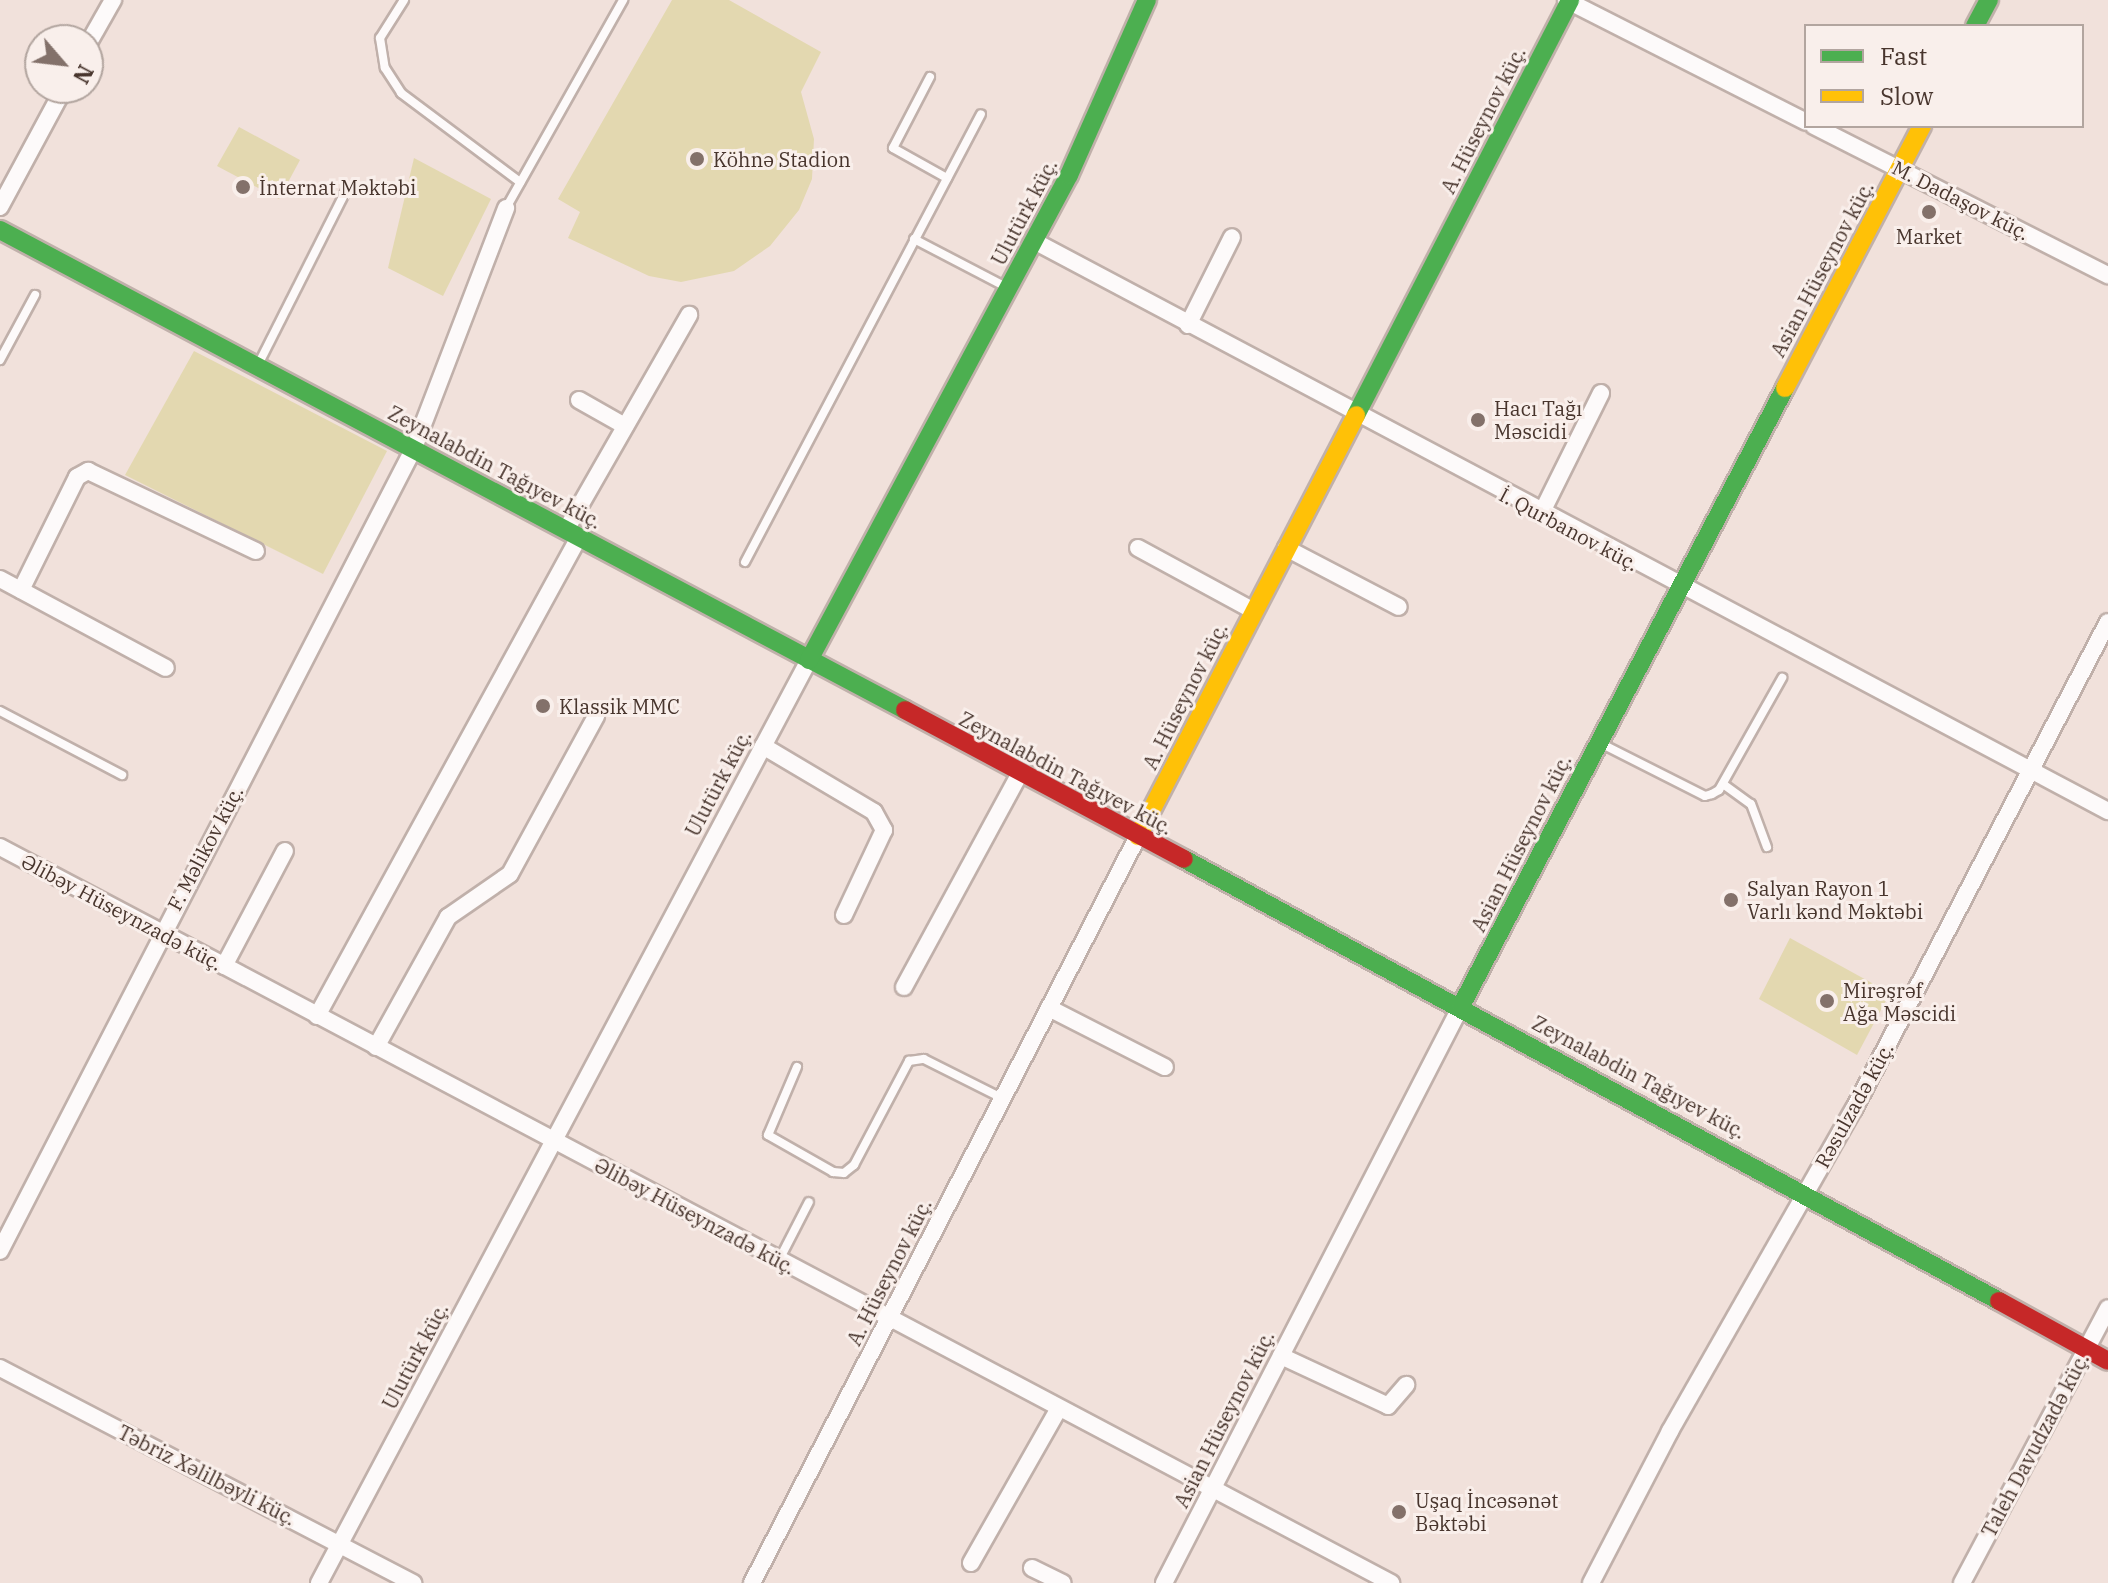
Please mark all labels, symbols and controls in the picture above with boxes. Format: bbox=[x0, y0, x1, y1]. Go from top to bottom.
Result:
north arrow bbox=[24, 24, 104, 104]
legend bbox=[1804, 24, 2084, 128]
text: Fast bbox=[1880, 40, 1927, 72]
street label: A. Hüseynov küç. bbox=[1436, 43, 1530, 197]
text: N bbox=[67, 60, 101, 89]
text: Slow bbox=[1880, 80, 1933, 112]
place label: Köhnə Stadion bbox=[713, 147, 851, 171]
marker: Köhnə Stadion bbox=[688, 150, 706, 168]
street label: Ulutürk küç. bbox=[986, 155, 1062, 269]
street label: M. Dadaşov küç. bbox=[1888, 155, 2034, 245]
place label: İnternat Məktəbi bbox=[259, 175, 416, 199]
street label: Asian Hüseynov küç. bbox=[1765, 177, 1879, 361]
marker: İnternat Məktəbi bbox=[234, 178, 252, 196]
marker: Market bbox=[1920, 203, 1938, 221]
place label: Market bbox=[1896, 224, 1962, 248]
place label: Hacı Tağı Məscidi bbox=[1494, 396, 1582, 443]
street label: Zeynalabdin Tağıyev küç. bbox=[384, 400, 606, 534]
marker: Hacı Tağı Məscidi bbox=[1469, 411, 1487, 429]
street label: İ. Qurbanov küç. bbox=[1495, 482, 1643, 576]
street label: A. Hüseynov küç. bbox=[1138, 619, 1232, 773]
place label: Klassik MMC bbox=[559, 694, 680, 718]
marker: Klassik MMC bbox=[534, 697, 552, 715]
street label: Zeynalabdin Tağıyev küç. bbox=[955, 706, 1177, 840]
street label: Ulutürk küç. bbox=[680, 726, 756, 840]
street label: Asian Hüseynov küç. bbox=[1466, 750, 1576, 936]
street label: F. Məlikov küç. bbox=[162, 781, 248, 915]
street label: Əlibəy Hüseynzadə küç. bbox=[17, 849, 227, 975]
place label: Salyan Rayon 1 Varlı kənd Məktəbi bbox=[1747, 876, 1923, 923]
marker: Salyan Rayon 1 Varlı kənd Məktəbi bbox=[1722, 891, 1740, 909]
place label: Mirəşrəf Ağa Məscidi bbox=[1843, 978, 1956, 1025]
marker: Mirəşrəf Ağa Məscidi bbox=[1818, 992, 1836, 1010]
street label: Zeynalabdin Tağıyev küç. bbox=[1528, 1010, 1750, 1144]
street label: Rəsulzadə küç. bbox=[1810, 1038, 1898, 1172]
street label: Əlibəy Hüseynzadə küç. bbox=[590, 1153, 800, 1279]
street label: A. Hüseynov küç. bbox=[842, 1195, 936, 1349]
street label: Ulutürk küç. bbox=[377, 1299, 453, 1413]
street label: Asian Hüseynov küç. bbox=[1169, 1326, 1279, 1512]
street label: Taleh Davudzadə küç. bbox=[1976, 1349, 2094, 1541]
street label: Təbriz Xəlilbəyli küç. bbox=[114, 1420, 300, 1530]
place label: Uşaq İncəsənət Bəktəbi bbox=[1415, 1488, 1558, 1535]
marker: Uşaq İncəsənət Bəktəbi bbox=[1390, 1503, 1408, 1521]

